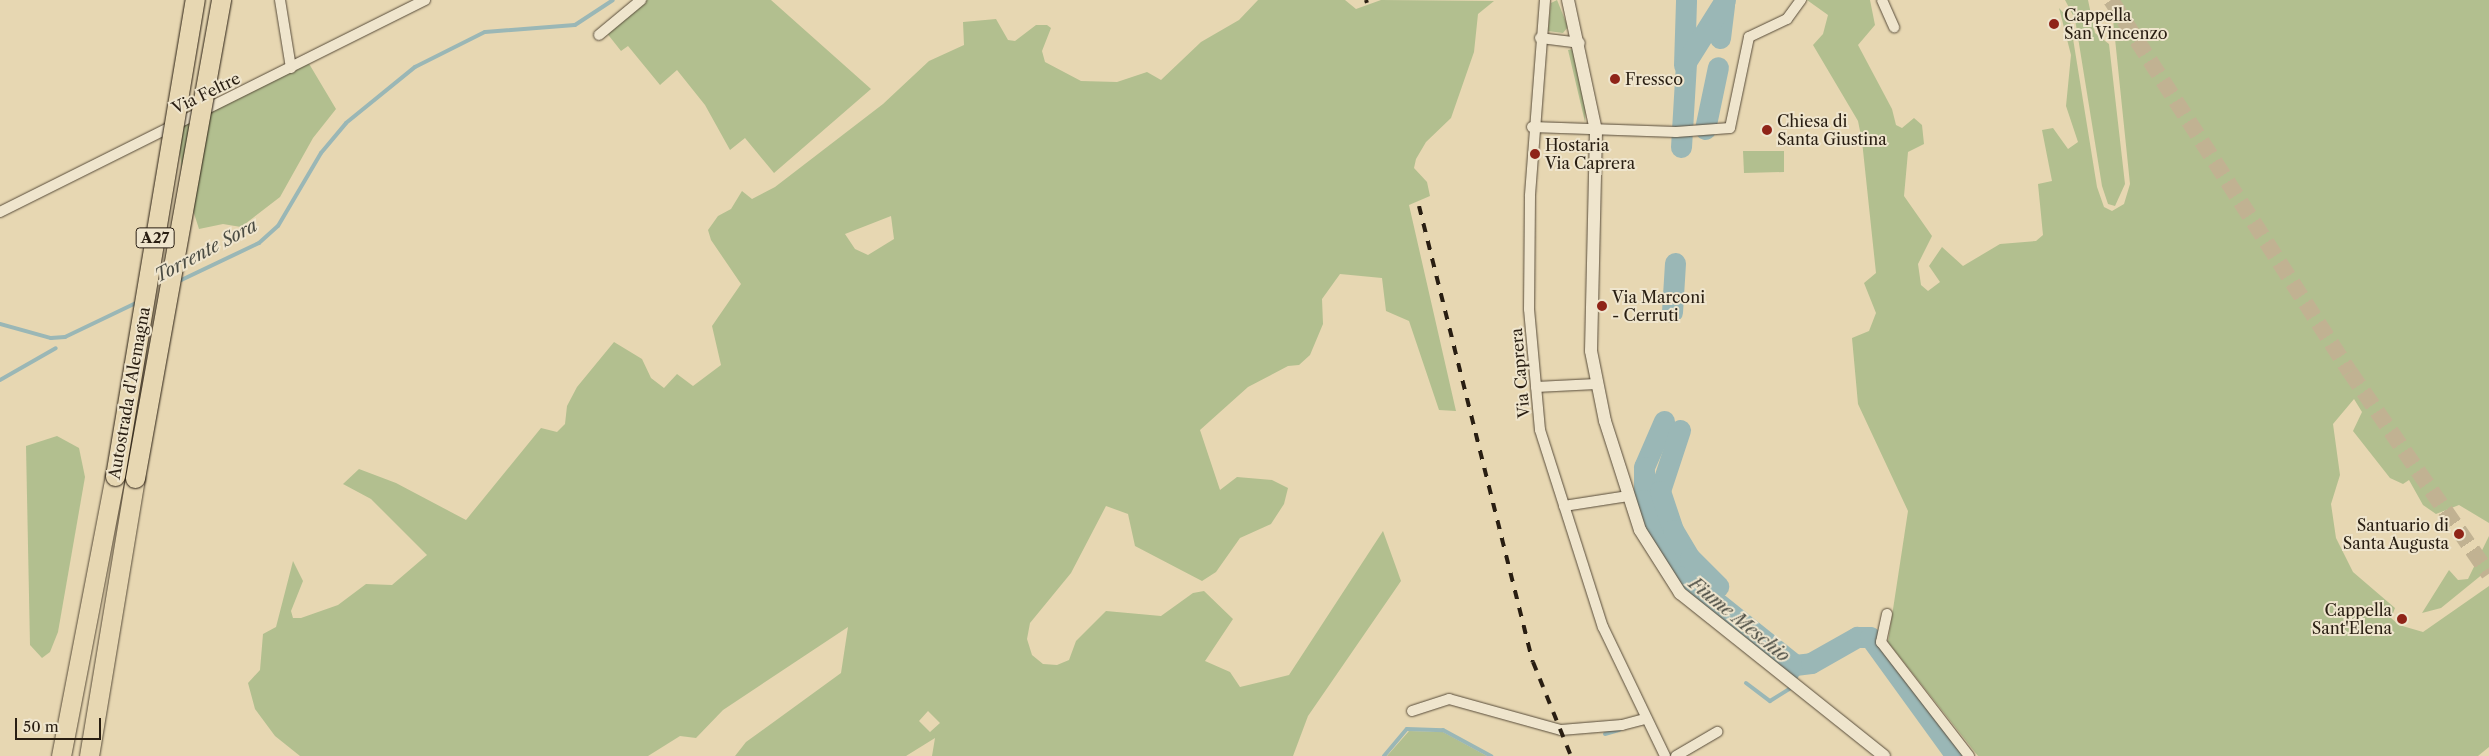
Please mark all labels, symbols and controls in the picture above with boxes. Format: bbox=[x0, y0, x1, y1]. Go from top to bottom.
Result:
place label: Cappella San Vincenzo bbox=[2064, 5, 2168, 43]
marker: Cappella San Vincenzo bbox=[2048, 18, 2060, 30]
street label: Via Feltre bbox=[169, 68, 243, 118]
place label: Fressco bbox=[1625, 69, 1683, 89]
marker: Fressco bbox=[1609, 73, 1621, 85]
place label: Chiesa di Santa Giustina bbox=[1777, 111, 1887, 149]
marker: Chiesa di Santa Giustina bbox=[1761, 124, 1773, 136]
place label: Hostaria Via Caprera bbox=[1545, 135, 1635, 173]
marker: Hostaria Via Caprera bbox=[1529, 148, 1541, 160]
water label: Torrente Sora bbox=[151, 215, 261, 287]
road number: A27 bbox=[135, 226, 175, 250]
place label: Via Marconi - Cerruti bbox=[1612, 287, 1705, 325]
marker: Via Marconi - Cerruti bbox=[1596, 300, 1608, 312]
street label: Autostrada d'Alemagna bbox=[104, 305, 154, 481]
street label: Via Caprera bbox=[1506, 327, 1534, 419]
place label: Santuario di Santa Augusta bbox=[2342, 515, 2449, 553]
marker: Santuario di Santa Augusta bbox=[2453, 528, 2465, 540]
water label: Fiume Meschio bbox=[1684, 573, 1794, 667]
place label: Cappella Sant'Elena bbox=[2312, 600, 2392, 638]
marker: Cappella Sant'Elena bbox=[2396, 613, 2408, 625]
scale bar bbox=[18, 708, 104, 740]
text: 50 m bbox=[23, 717, 59, 736]

